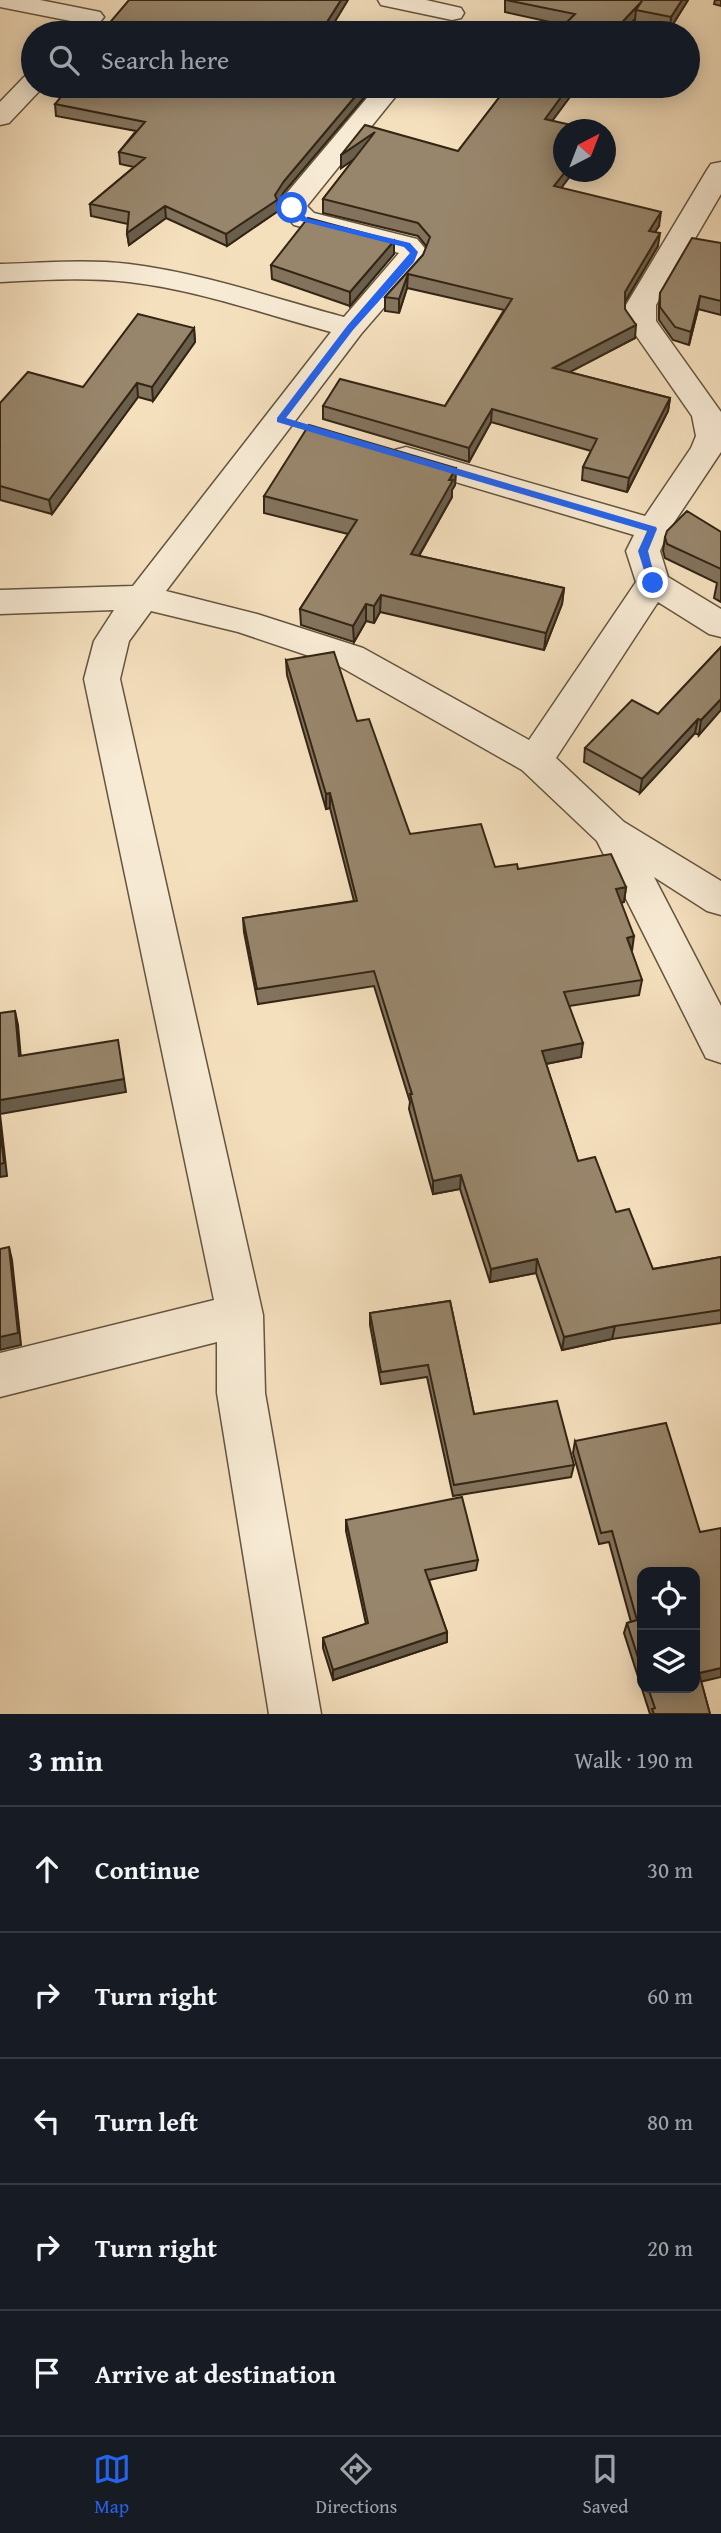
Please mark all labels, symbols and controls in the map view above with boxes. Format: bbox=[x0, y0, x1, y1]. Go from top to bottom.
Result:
search box bbox=[21, 21, 700, 98]
text: Search here bbox=[101, 40, 229, 79]
icon: search bbox=[45, 41, 83, 79]
north arrow bbox=[553, 119, 616, 182]
route start bbox=[276, 192, 307, 223]
route end bbox=[637, 567, 668, 598]
map controls bbox=[637, 1567, 700, 1693]
button: locate bbox=[637, 1567, 700, 1630]
button: layers bbox=[637, 1630, 700, 1693]
text: 3 min bbox=[28, 1738, 103, 1782]
text: Walk · 190 m bbox=[574, 1743, 693, 1776]
icon: ahead bbox=[28, 1850, 66, 1888]
text: Continue bbox=[95, 1850, 200, 1889]
text: 30 m bbox=[647, 1853, 693, 1886]
icon: right bbox=[28, 1976, 66, 2014]
text: Turn right bbox=[95, 1976, 217, 2015]
text: 60 m bbox=[647, 1979, 693, 2012]
icon: left bbox=[28, 2102, 66, 2140]
text: Turn left bbox=[95, 2102, 198, 2141]
text: 80 m bbox=[647, 2105, 693, 2138]
icon: right bbox=[28, 2228, 66, 2266]
text: Turn right bbox=[95, 2228, 217, 2267]
text: 20 m bbox=[647, 2231, 693, 2264]
icon: arrive bbox=[28, 2354, 66, 2392]
text: Arrive at destination bbox=[95, 2354, 336, 2393]
tab: Map bbox=[93, 2450, 131, 2520]
tab: Directions bbox=[316, 2450, 397, 2520]
tab: Saved bbox=[582, 2450, 628, 2520]

